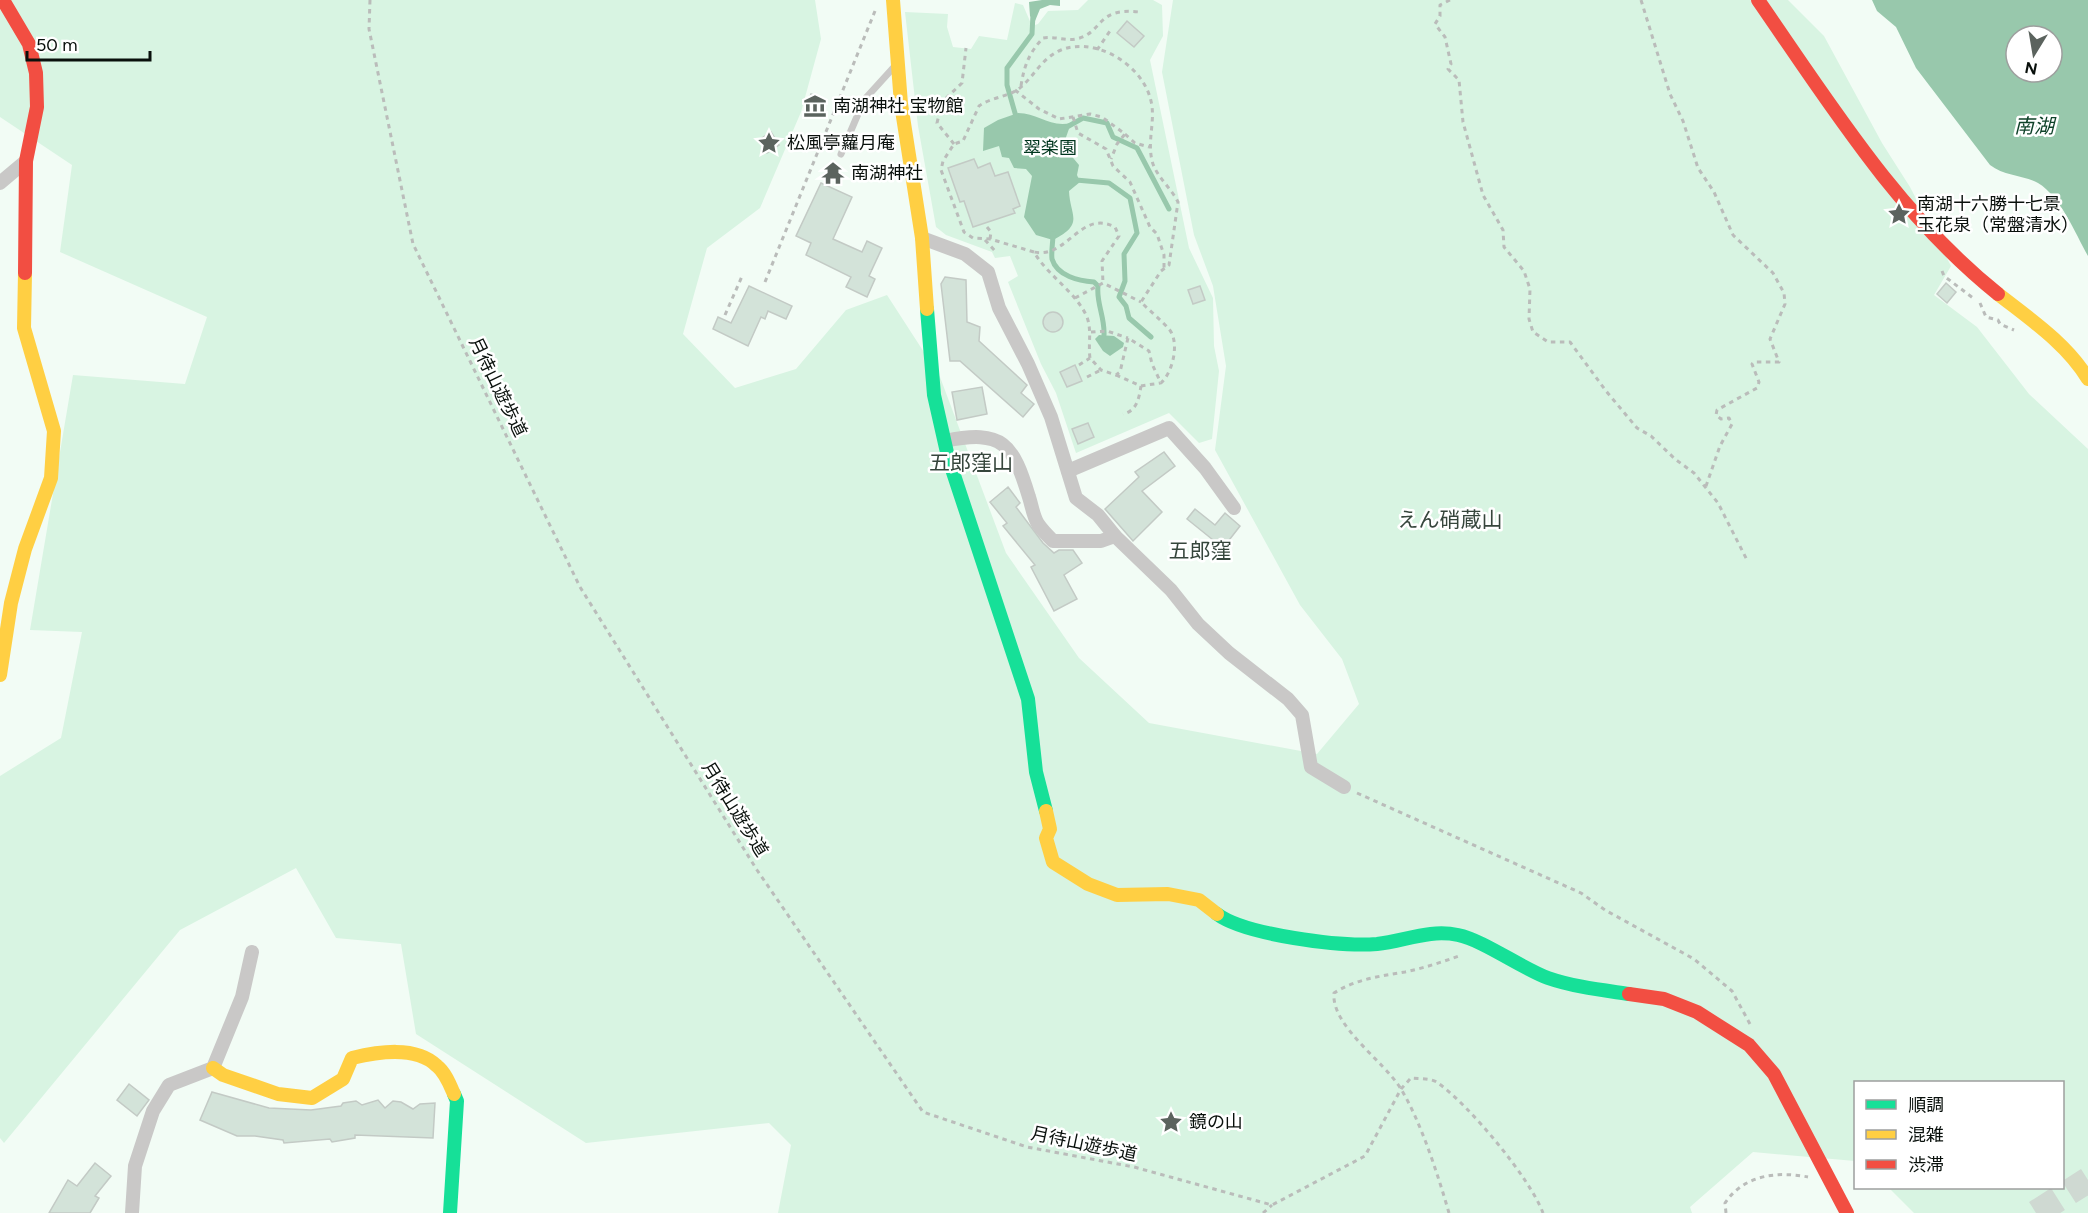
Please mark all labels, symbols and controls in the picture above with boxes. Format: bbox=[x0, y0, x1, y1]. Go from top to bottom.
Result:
scale bar bbox=[27, 24, 150, 62]
north arrow bbox=[2004, 24, 2064, 84]
text: 50 m bbox=[36, 34, 78, 56]
text: N bbox=[2023, 58, 2039, 79]
museum icon: 南湖神社 宝物館 bbox=[802, 93, 828, 119]
place label: 南湖神社 宝物館 bbox=[833, 95, 963, 117]
water label: 南湖 bbox=[2014, 114, 2057, 138]
place icon: 松風亭蘿月庵 bbox=[756, 130, 782, 156]
place label: 松風亭蘿月庵 bbox=[787, 132, 895, 154]
park label: 翠楽園 bbox=[1023, 137, 1077, 159]
temple icon: 南湖神社 bbox=[820, 160, 846, 186]
place label: 南湖神社 bbox=[851, 162, 923, 184]
place label: 南湖十六勝十七景 玉花泉（常盤清水） bbox=[1917, 193, 2079, 236]
place icon: 南湖十六勝十七景 玉花泉（常盤清水） bbox=[1886, 201, 1912, 227]
street label: 月待山遊歩道 bbox=[464, 334, 532, 440]
district label: 五郎窪山 bbox=[929, 450, 1013, 475]
district label: えん硝蔵山 bbox=[1398, 507, 1503, 532]
district label: 五郎窪 bbox=[1169, 538, 1232, 563]
street label: 月待山遊歩道 bbox=[697, 757, 773, 861]
legend bbox=[1854, 1081, 2064, 1189]
text: 順調 bbox=[1908, 1094, 1944, 1116]
place icon: 鏡の山 bbox=[1158, 1109, 1184, 1135]
place label: 鏡の山 bbox=[1189, 1111, 1243, 1133]
street label: 月待山遊歩道 bbox=[1029, 1122, 1139, 1166]
text: 混雑 bbox=[1908, 1124, 1944, 1146]
text: 渋滞 bbox=[1908, 1154, 1944, 1176]

